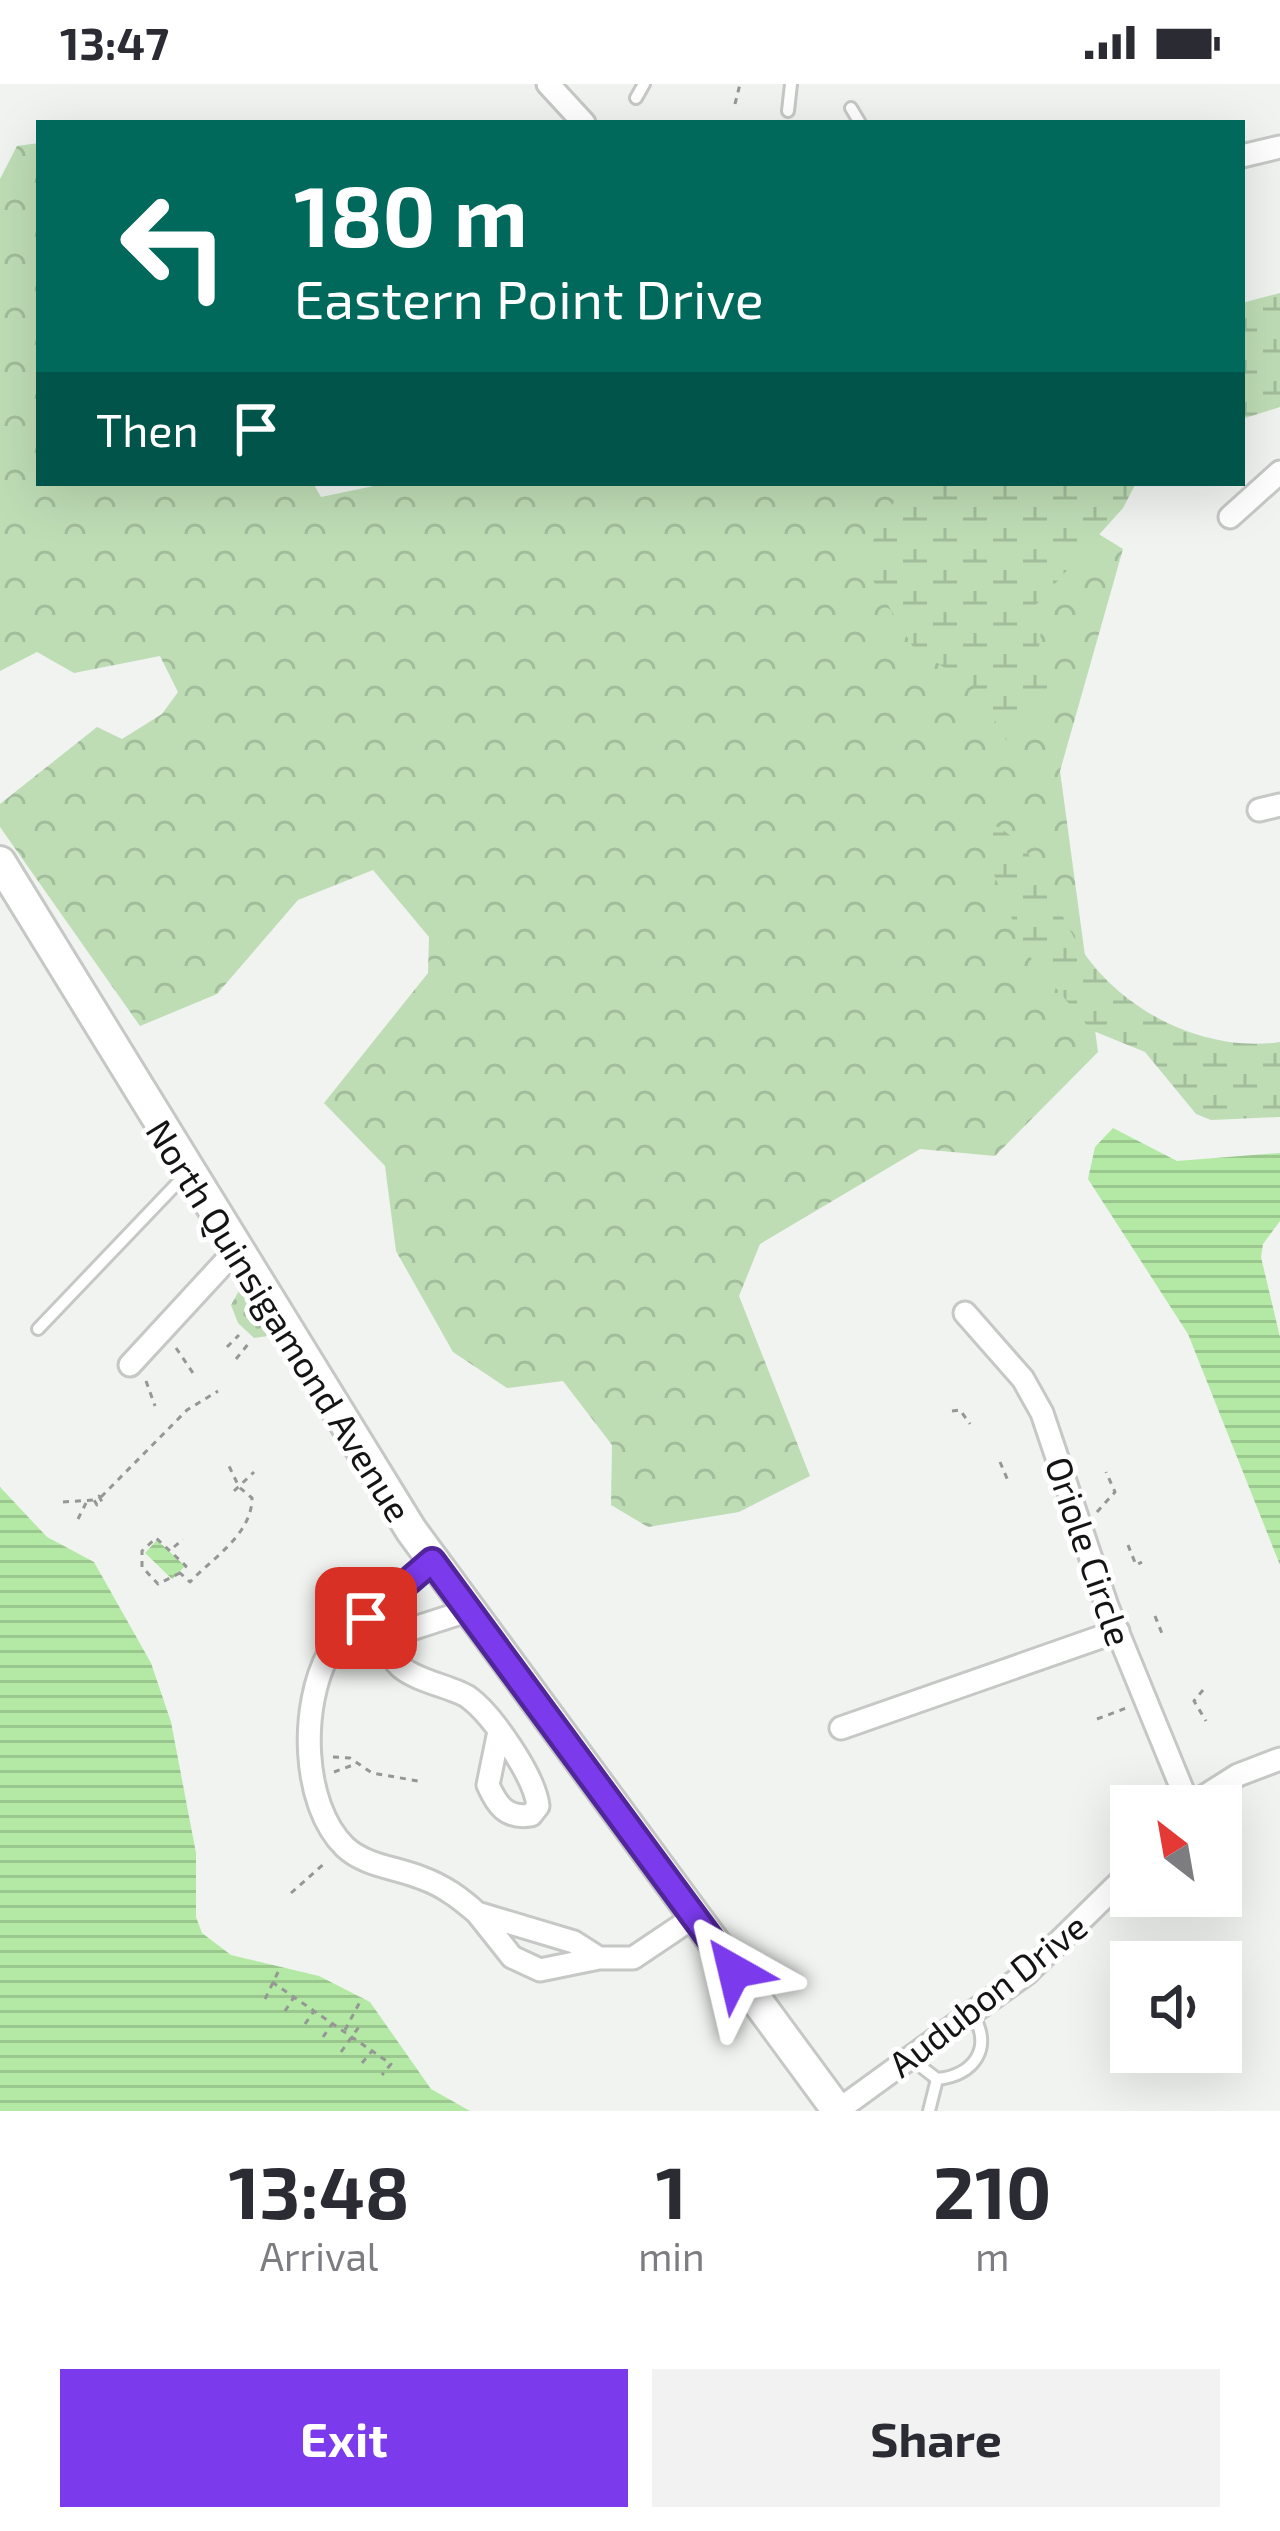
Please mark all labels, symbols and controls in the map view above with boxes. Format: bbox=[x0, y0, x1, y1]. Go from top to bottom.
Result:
text: 13:47 bbox=[60, 15, 169, 69]
text: 180 m bbox=[294, 163, 528, 264]
icon: left bbox=[96, 168, 252, 324]
text: Eastern Point Drive bbox=[294, 265, 764, 330]
icon: arrive bbox=[223, 396, 289, 462]
text: Then bbox=[96, 402, 199, 456]
street label: North Quinsigamond Avenue bbox=[138, 1111, 422, 1529]
street label: Oriole Circle bbox=[1038, 1451, 1142, 1651]
pin bbox=[315, 1567, 417, 1669]
icon: arrive bbox=[333, 1585, 399, 1651]
north arrow bbox=[1110, 1785, 1242, 1917]
map controls bbox=[1110, 1785, 1242, 2073]
street label: Audubon Drive bbox=[879, 1903, 1095, 2085]
position arrow bbox=[671, 1908, 797, 2034]
button: sound bbox=[1110, 1941, 1242, 2073]
text: 13:48 bbox=[228, 2147, 410, 2233]
text: 1 bbox=[656, 2147, 687, 2233]
text: 210 bbox=[933, 2147, 1051, 2233]
text: Arrival bbox=[260, 2232, 378, 2279]
text: min bbox=[638, 2232, 705, 2279]
text: m bbox=[975, 2232, 1009, 2279]
button: Exit bbox=[60, 2369, 628, 2507]
button: Share bbox=[652, 2369, 1220, 2507]

